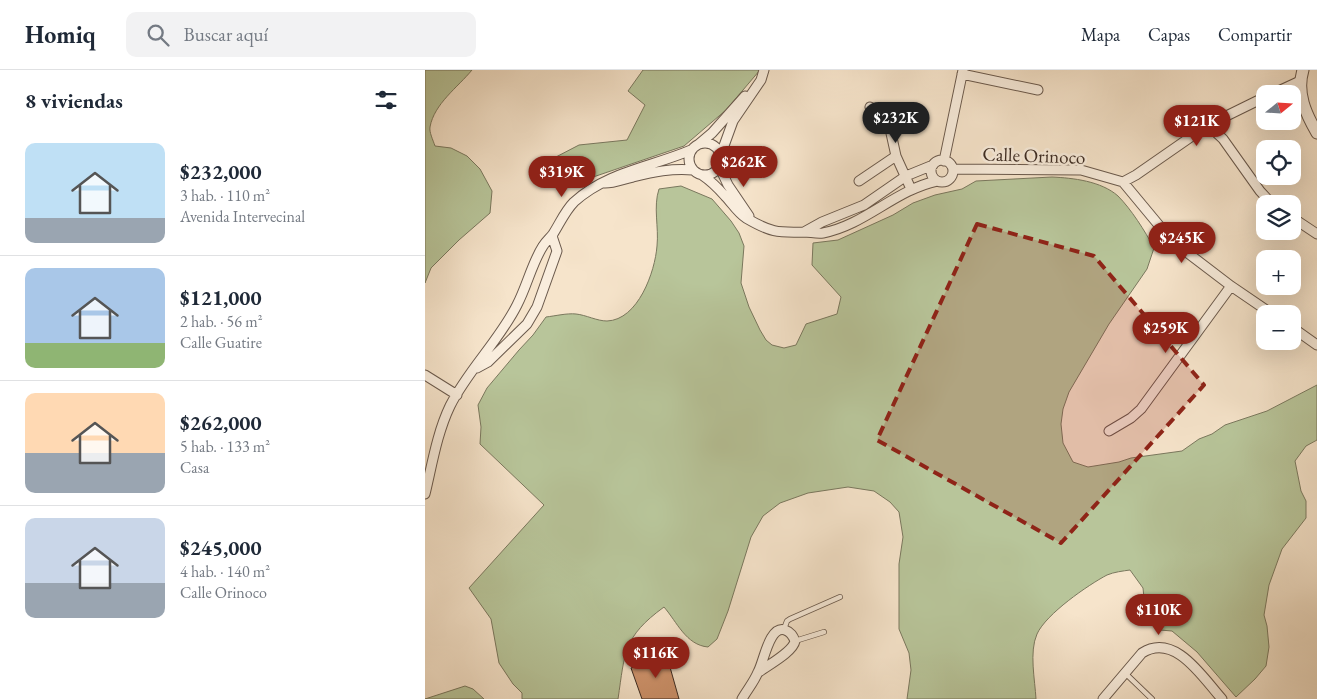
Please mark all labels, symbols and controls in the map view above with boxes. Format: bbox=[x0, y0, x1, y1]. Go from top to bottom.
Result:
search box bbox=[126, 12, 476, 57]
text: Homiq bbox=[25, 19, 96, 50]
icon: search bbox=[144, 21, 172, 49]
text: Buscar aquí bbox=[184, 22, 268, 47]
text: Mapa bbox=[1081, 23, 1120, 46]
text: Capas bbox=[1148, 23, 1190, 46]
text: Compartir bbox=[1218, 23, 1292, 46]
north arrow bbox=[1256, 85, 1301, 130]
map controls bbox=[1256, 85, 1301, 350]
icon: filters bbox=[372, 86, 400, 114]
text: 8 viviendas bbox=[25, 87, 123, 114]
pin: $232K bbox=[861, 102, 931, 144]
pin: $121K bbox=[1162, 104, 1232, 147]
text: $232K bbox=[874, 107, 918, 128]
text: $121K bbox=[1175, 110, 1219, 131]
button: locate bbox=[1256, 140, 1301, 185]
street label: Calle Orinoco bbox=[982, 141, 1086, 170]
pin: $262K bbox=[709, 146, 779, 188]
text: $262K bbox=[722, 151, 766, 172]
pin: $319K bbox=[527, 156, 597, 198]
text: $232,000 bbox=[180, 158, 262, 185]
text: $319K bbox=[540, 161, 584, 182]
icon: home bbox=[65, 163, 125, 223]
text: 3 hab. · 110 m² bbox=[180, 185, 270, 206]
button: layers bbox=[1256, 195, 1301, 240]
text: Avenida Intervecinal bbox=[180, 206, 305, 227]
pin: $245K bbox=[1147, 222, 1217, 264]
text: $245K bbox=[1160, 227, 1204, 248]
button: + bbox=[1256, 250, 1301, 295]
text: $121,000 bbox=[180, 284, 262, 311]
icon: home bbox=[65, 288, 125, 348]
button: − bbox=[1256, 305, 1301, 350]
text: 2 hab. · 56 m² bbox=[180, 311, 262, 332]
pin: $259K bbox=[1131, 312, 1201, 354]
text: $259K bbox=[1144, 317, 1188, 338]
text: Calle Guatire bbox=[180, 332, 262, 353]
text: $262,000 bbox=[180, 409, 262, 436]
icon: home bbox=[65, 413, 125, 473]
text: 5 hab. · 133 m² bbox=[180, 436, 270, 457]
text: Casa bbox=[180, 457, 209, 478]
text: $245,000 bbox=[180, 534, 262, 561]
icon: home bbox=[65, 538, 125, 598]
text: 4 hab. · 140 m² bbox=[180, 561, 270, 582]
text: Calle Orinoco bbox=[180, 582, 267, 603]
pin: $110K bbox=[1124, 594, 1194, 636]
text: $110K bbox=[1137, 599, 1181, 620]
pin: $116K bbox=[621, 636, 691, 679]
text: $116K bbox=[634, 642, 678, 663]

